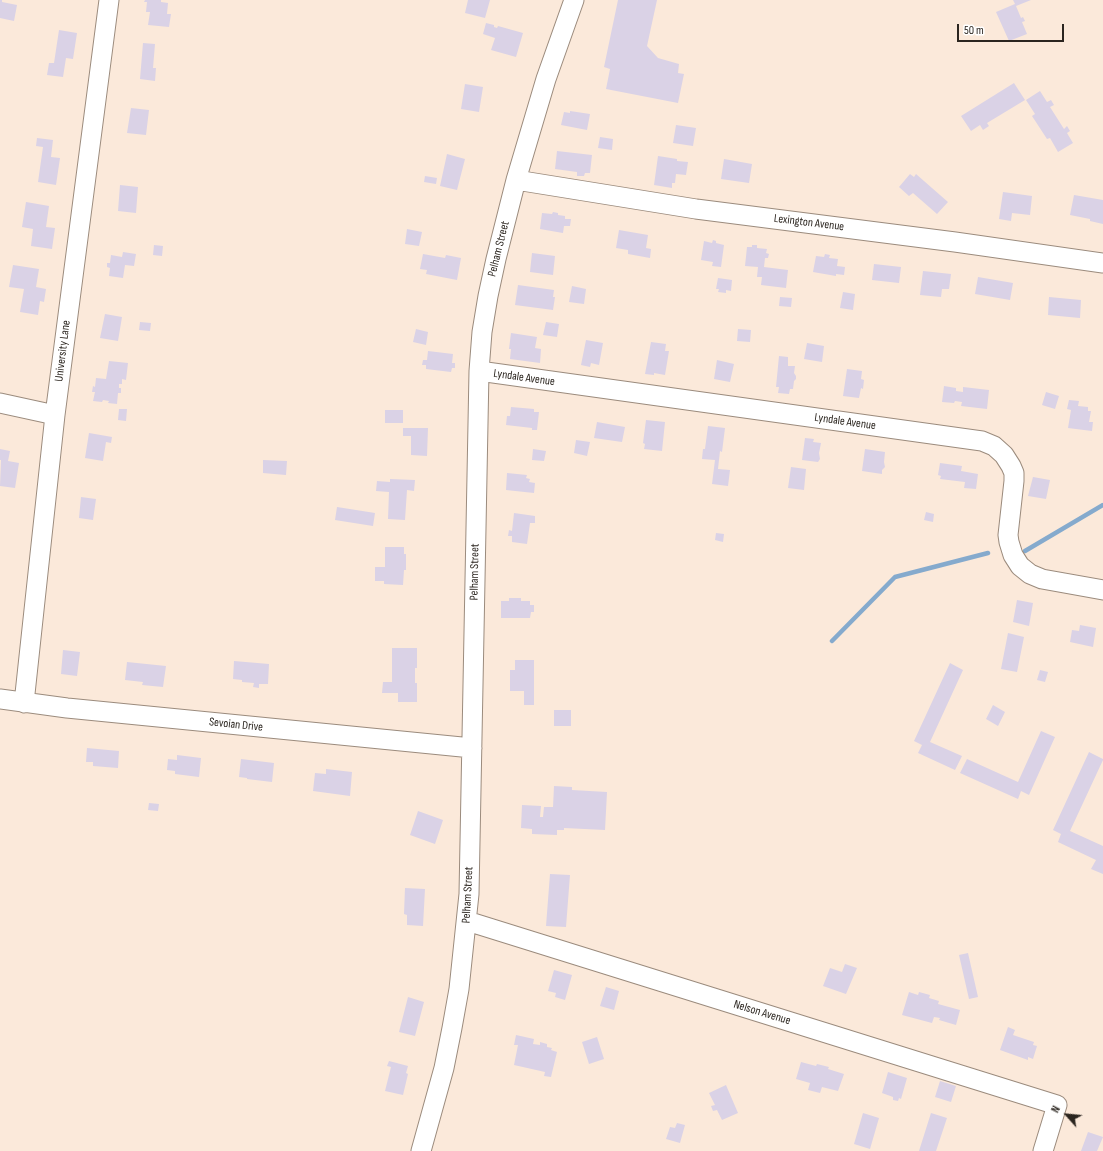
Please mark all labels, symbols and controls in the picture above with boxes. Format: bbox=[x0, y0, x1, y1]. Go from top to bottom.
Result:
scale bar bbox=[959, 16, 1066, 42]
text: 50 m bbox=[964, 23, 984, 38]
street label: Lexington Avenue bbox=[773, 212, 845, 234]
street label: Pelham Street bbox=[485, 220, 513, 278]
street label: University Lane bbox=[52, 319, 74, 383]
street label: Lyndale Avenue bbox=[492, 367, 556, 389]
street label: Lyndale Avenue bbox=[813, 411, 877, 433]
street label: Pelham Street bbox=[467, 543, 483, 601]
street label: Sevoian Drive bbox=[208, 715, 264, 735]
street label: Pelham Street bbox=[459, 866, 477, 924]
street label: Nelson Avenue bbox=[732, 998, 792, 1028]
north arrow bbox=[1047, 1095, 1087, 1135]
text: N bbox=[1049, 1104, 1063, 1115]

